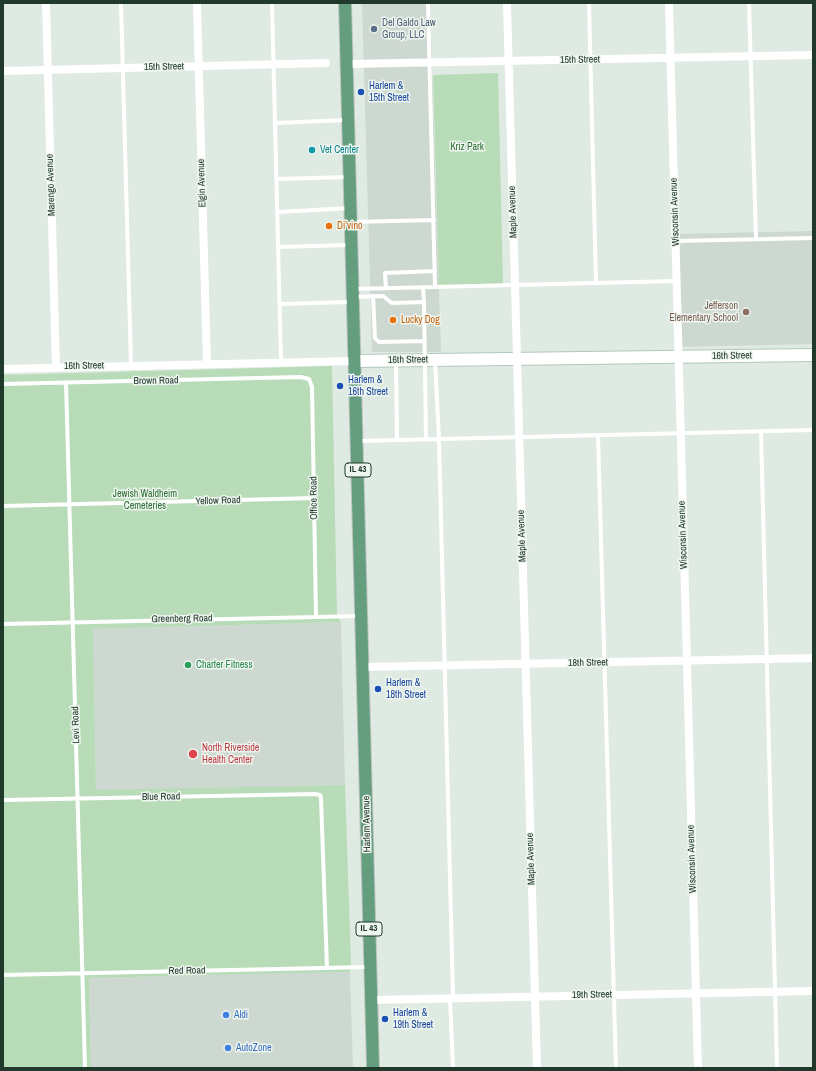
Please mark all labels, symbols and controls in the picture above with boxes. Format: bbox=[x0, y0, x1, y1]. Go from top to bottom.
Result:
place label: Del Galdo Law Group, LLC bbox=[382, 17, 436, 40]
marker: Del Galdo Law Group, LLC bbox=[369, 24, 379, 34]
street label: 15th Street bbox=[560, 54, 600, 66]
street label: 15th Street bbox=[144, 61, 184, 73]
place label: Harlem & 15th Street bbox=[369, 80, 409, 104]
marker: Harlem & 15th Street bbox=[356, 87, 366, 97]
park label: Kriz Park bbox=[450, 141, 484, 153]
place label: Vet Center bbox=[320, 144, 359, 156]
marker: Vet Center bbox=[307, 145, 317, 155]
street label: Marengo Avenue bbox=[44, 154, 58, 216]
street label: Elgin Avenue bbox=[195, 158, 209, 208]
street label: Wisconsin Avenue bbox=[668, 178, 682, 246]
street label: Maple Avenue bbox=[506, 186, 520, 238]
place label: Di’vino bbox=[337, 220, 363, 232]
marker: Di’vino bbox=[324, 221, 334, 231]
place label: Jefferson Elementary School bbox=[669, 300, 738, 324]
marker: Jefferson Elementary School bbox=[741, 307, 751, 317]
place label: Lucky Dog bbox=[401, 314, 440, 326]
marker: Lucky Dog bbox=[388, 315, 398, 325]
street label: 16th Street bbox=[712, 350, 752, 362]
street label: 16th Street bbox=[388, 354, 428, 366]
street label: 16th Street bbox=[64, 360, 104, 372]
place label: Harlem & 16th Street bbox=[348, 374, 388, 398]
street label: Brown Road bbox=[133, 375, 179, 387]
marker: Harlem & 16th Street bbox=[335, 381, 345, 391]
road number: IL 43 bbox=[345, 463, 371, 477]
street label: Office Road bbox=[308, 476, 320, 520]
park label: Jewish Waldheim Cemeteries bbox=[113, 488, 177, 512]
street label: Yellow Road bbox=[195, 494, 241, 508]
street label: Wisconsin Avenue bbox=[676, 501, 690, 569]
street label: Maple Avenue bbox=[515, 510, 529, 562]
street label: Greenberg Road bbox=[151, 612, 213, 626]
street label: 18th Street bbox=[568, 657, 608, 669]
place label: Charter Fitness bbox=[196, 659, 253, 671]
marker: Charter Fitness bbox=[183, 660, 193, 670]
place label: Harlem & 18th Street bbox=[386, 677, 426, 700]
marker: Harlem & 18th Street bbox=[373, 684, 383, 694]
street label: Levi Road bbox=[69, 706, 83, 744]
place label: North Riverside Health Center bbox=[202, 742, 259, 766]
marker: North Riverside Health Center bbox=[187, 748, 199, 760]
street label: Blue Road bbox=[142, 791, 180, 803]
street label: Harlem Avenue bbox=[361, 796, 373, 852]
street label: Wisconsin Avenue bbox=[685, 825, 699, 893]
street label: Maple Avenue bbox=[524, 833, 538, 885]
road number: IL 43 bbox=[356, 922, 382, 936]
street label: Red Road bbox=[168, 965, 206, 977]
street label: 19th Street bbox=[572, 989, 612, 1001]
place label: Harlem & 19th Street bbox=[393, 1007, 433, 1030]
place label: Aldi bbox=[234, 1009, 248, 1021]
marker: Aldi bbox=[221, 1010, 231, 1020]
marker: Harlem & 19th Street bbox=[380, 1014, 390, 1024]
place label: AutoZone bbox=[236, 1042, 272, 1054]
marker: AutoZone bbox=[223, 1043, 233, 1053]

